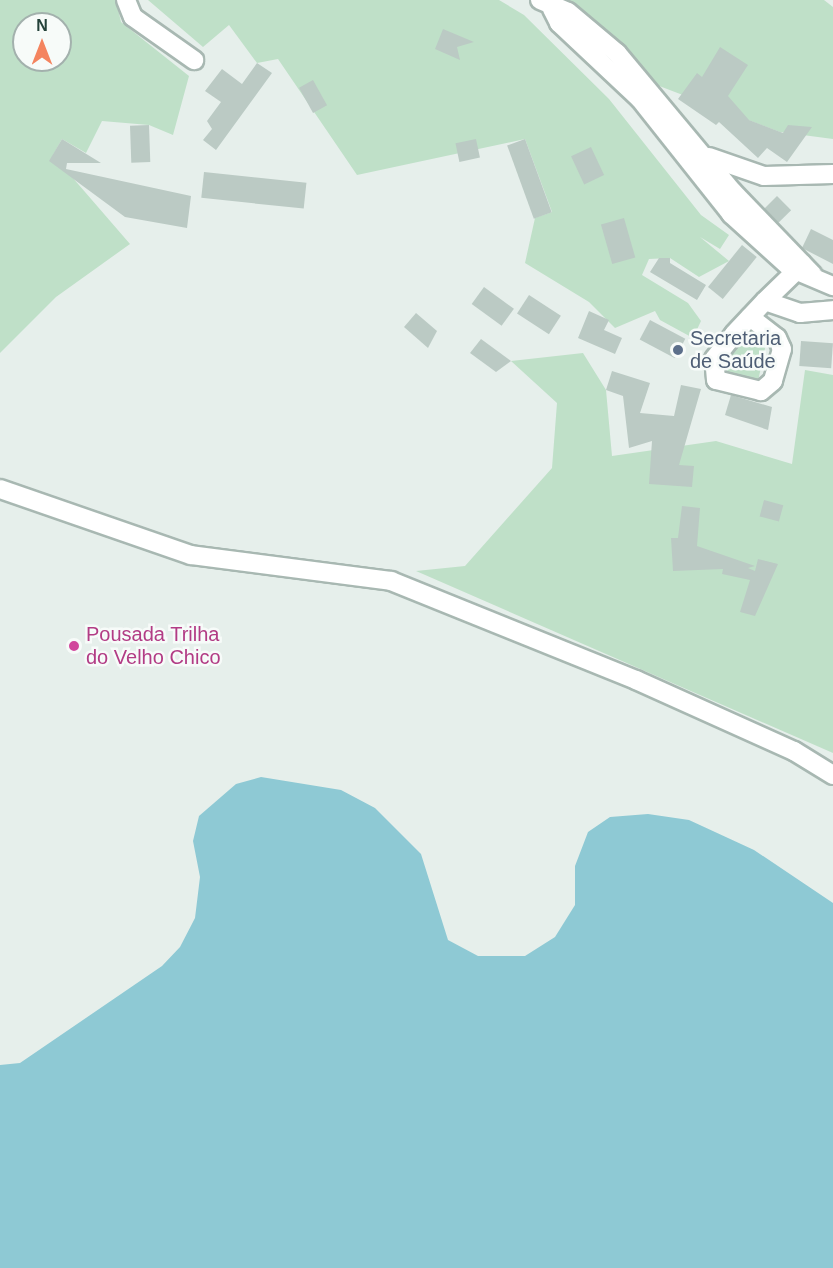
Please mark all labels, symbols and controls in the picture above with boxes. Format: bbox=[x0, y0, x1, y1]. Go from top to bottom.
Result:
north arrow bbox=[12, 12, 72, 72]
text: N bbox=[36, 17, 48, 34]
place label: Secretaria de Saúde bbox=[690, 326, 781, 373]
marker: Secretaria de Saúde bbox=[671, 343, 685, 357]
place label: Pousada Trilha do Velho Chico bbox=[86, 622, 221, 669]
marker: Pousada Trilha do Velho Chico bbox=[67, 639, 81, 653]

